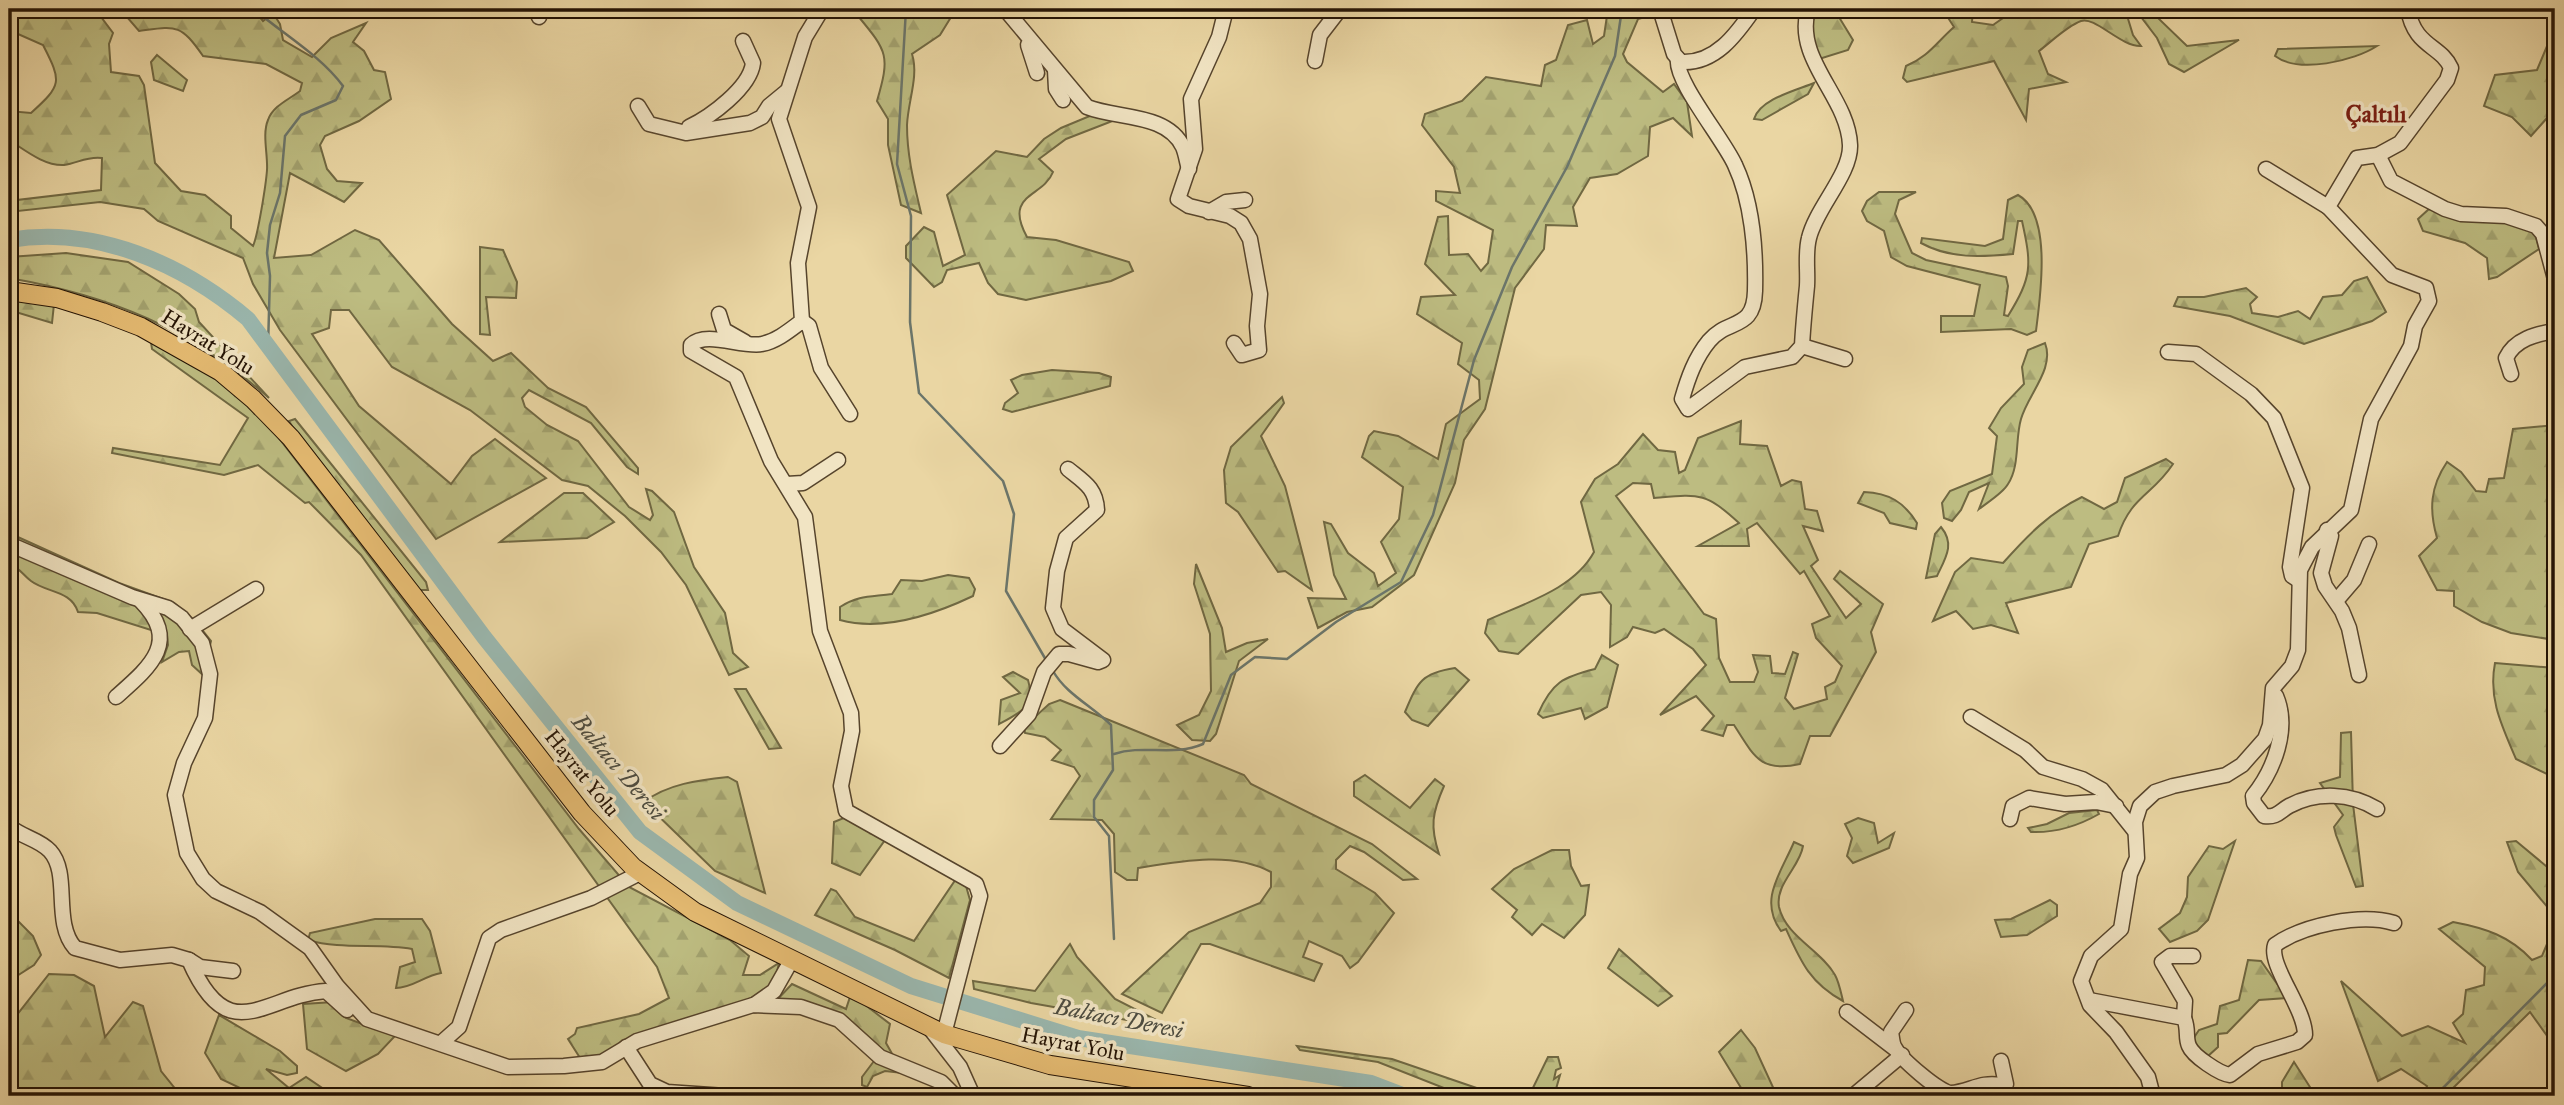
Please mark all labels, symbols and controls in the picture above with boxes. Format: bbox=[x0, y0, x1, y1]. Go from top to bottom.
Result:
district label: Çaltılı bbox=[2345, 99, 2407, 129]
street label: Hayrat Yolu bbox=[157, 303, 259, 381]
water label: Baltacı Deresi bbox=[566, 707, 672, 826]
street label: Hayrat Yolu bbox=[539, 724, 625, 822]
water label: Baltacı Deresi bbox=[1051, 992, 1186, 1044]
street label: Hayrat Yolu bbox=[1019, 1021, 1127, 1067]

